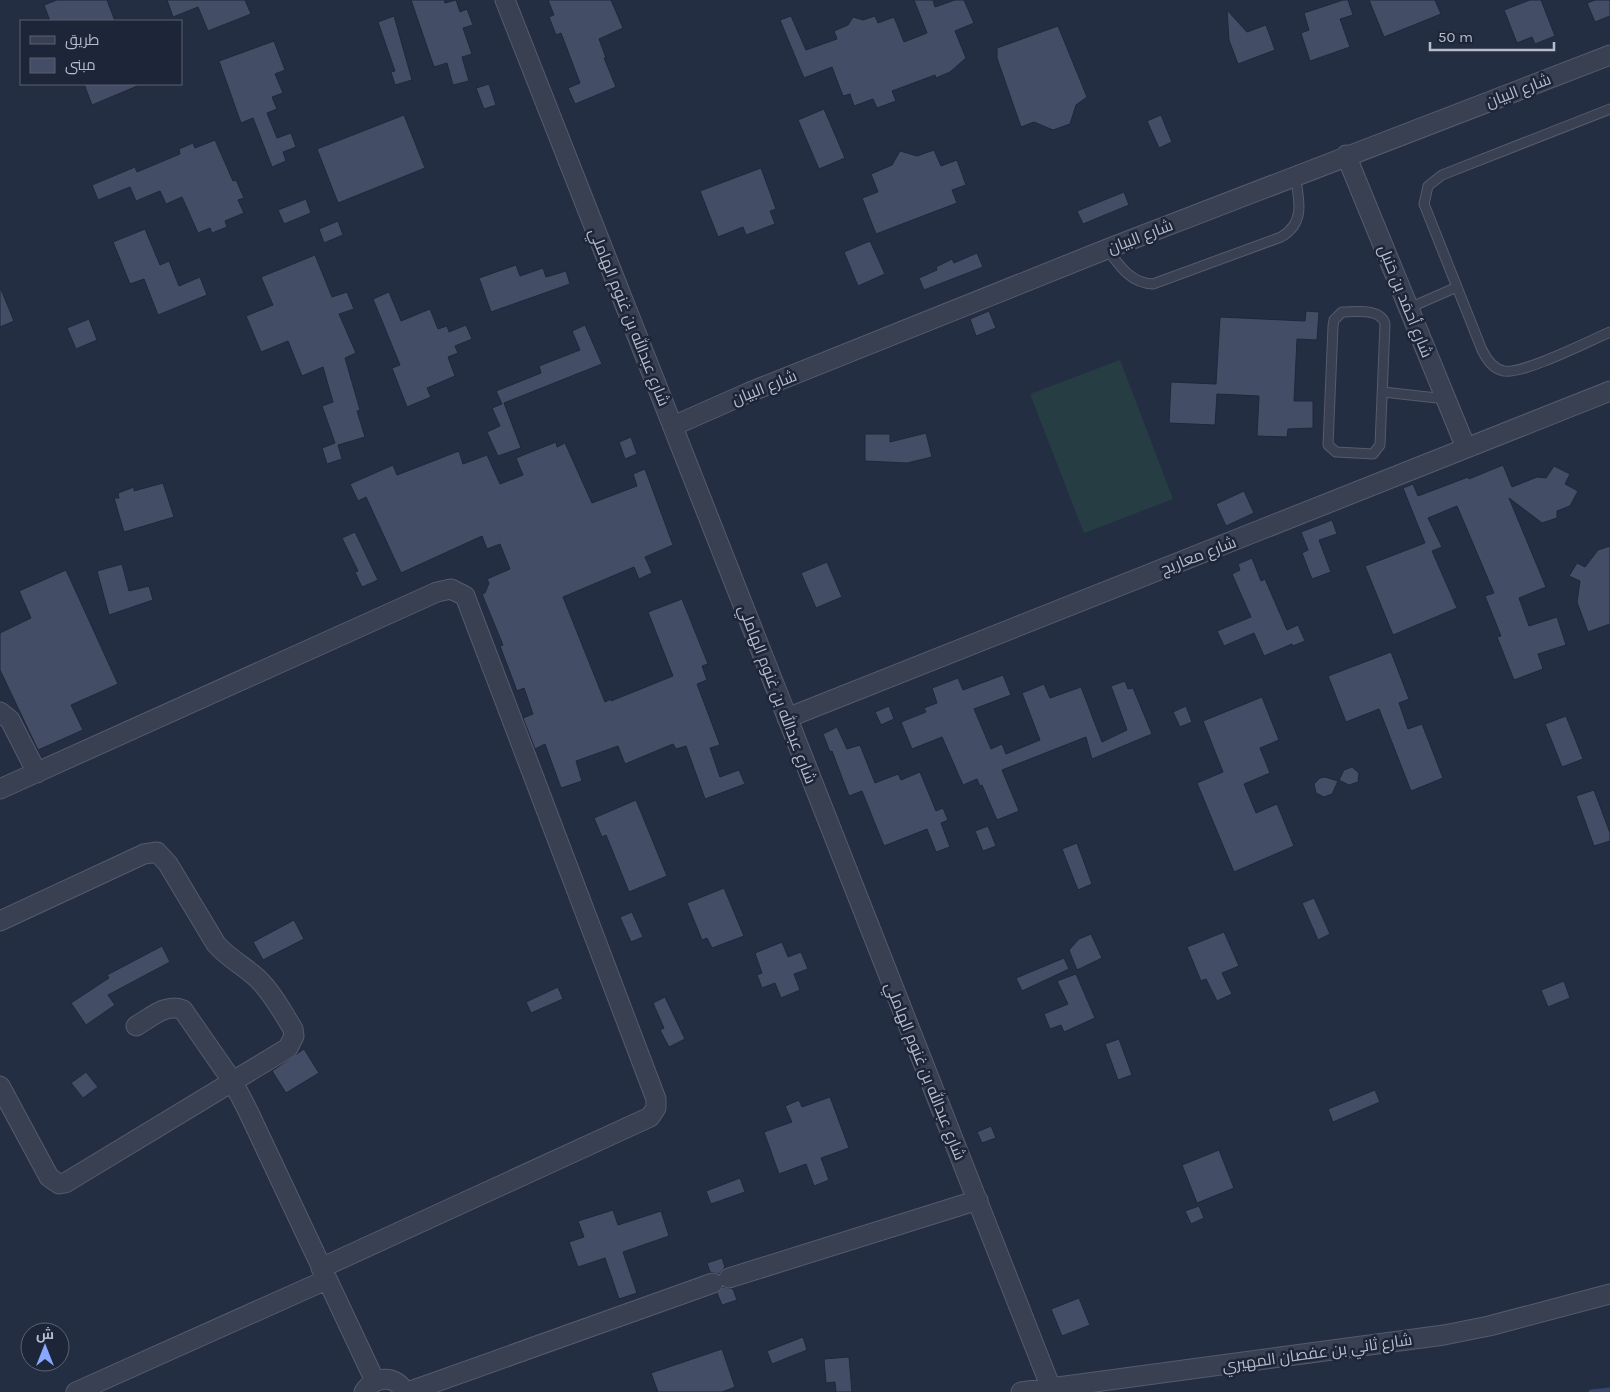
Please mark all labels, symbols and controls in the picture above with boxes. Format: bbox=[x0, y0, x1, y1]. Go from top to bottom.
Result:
legend bbox=[20, 20, 182, 85]
scale bar bbox=[1430, 20, 1554, 52]
text: 50 m bbox=[1438, 28, 1473, 46]
text: طريق bbox=[65, 31, 99, 50]
text: مبنى bbox=[65, 56, 96, 75]
street label: شارع البيان bbox=[1483, 69, 1554, 113]
street label: شارع البيان bbox=[1105, 215, 1176, 259]
street label: شارع عبدالله بن غنوم الهاملي bbox=[581, 225, 675, 410]
street label: شارع أحمَد بن حَنبل bbox=[1372, 242, 1437, 361]
street label: شارع البيان bbox=[729, 366, 800, 411]
street label: شارع معاريج bbox=[1158, 532, 1240, 580]
street label: شارع عبدالله بن غنوم الهاملي bbox=[731, 602, 821, 788]
street label: شارع عبدالله بن غنوم الهاملي bbox=[877, 979, 971, 1164]
north arrow bbox=[20, 1322, 70, 1372]
text: ش bbox=[36, 1326, 54, 1343]
street label: شارع ثاني بن عفصان المهيري bbox=[1221, 1330, 1414, 1379]

